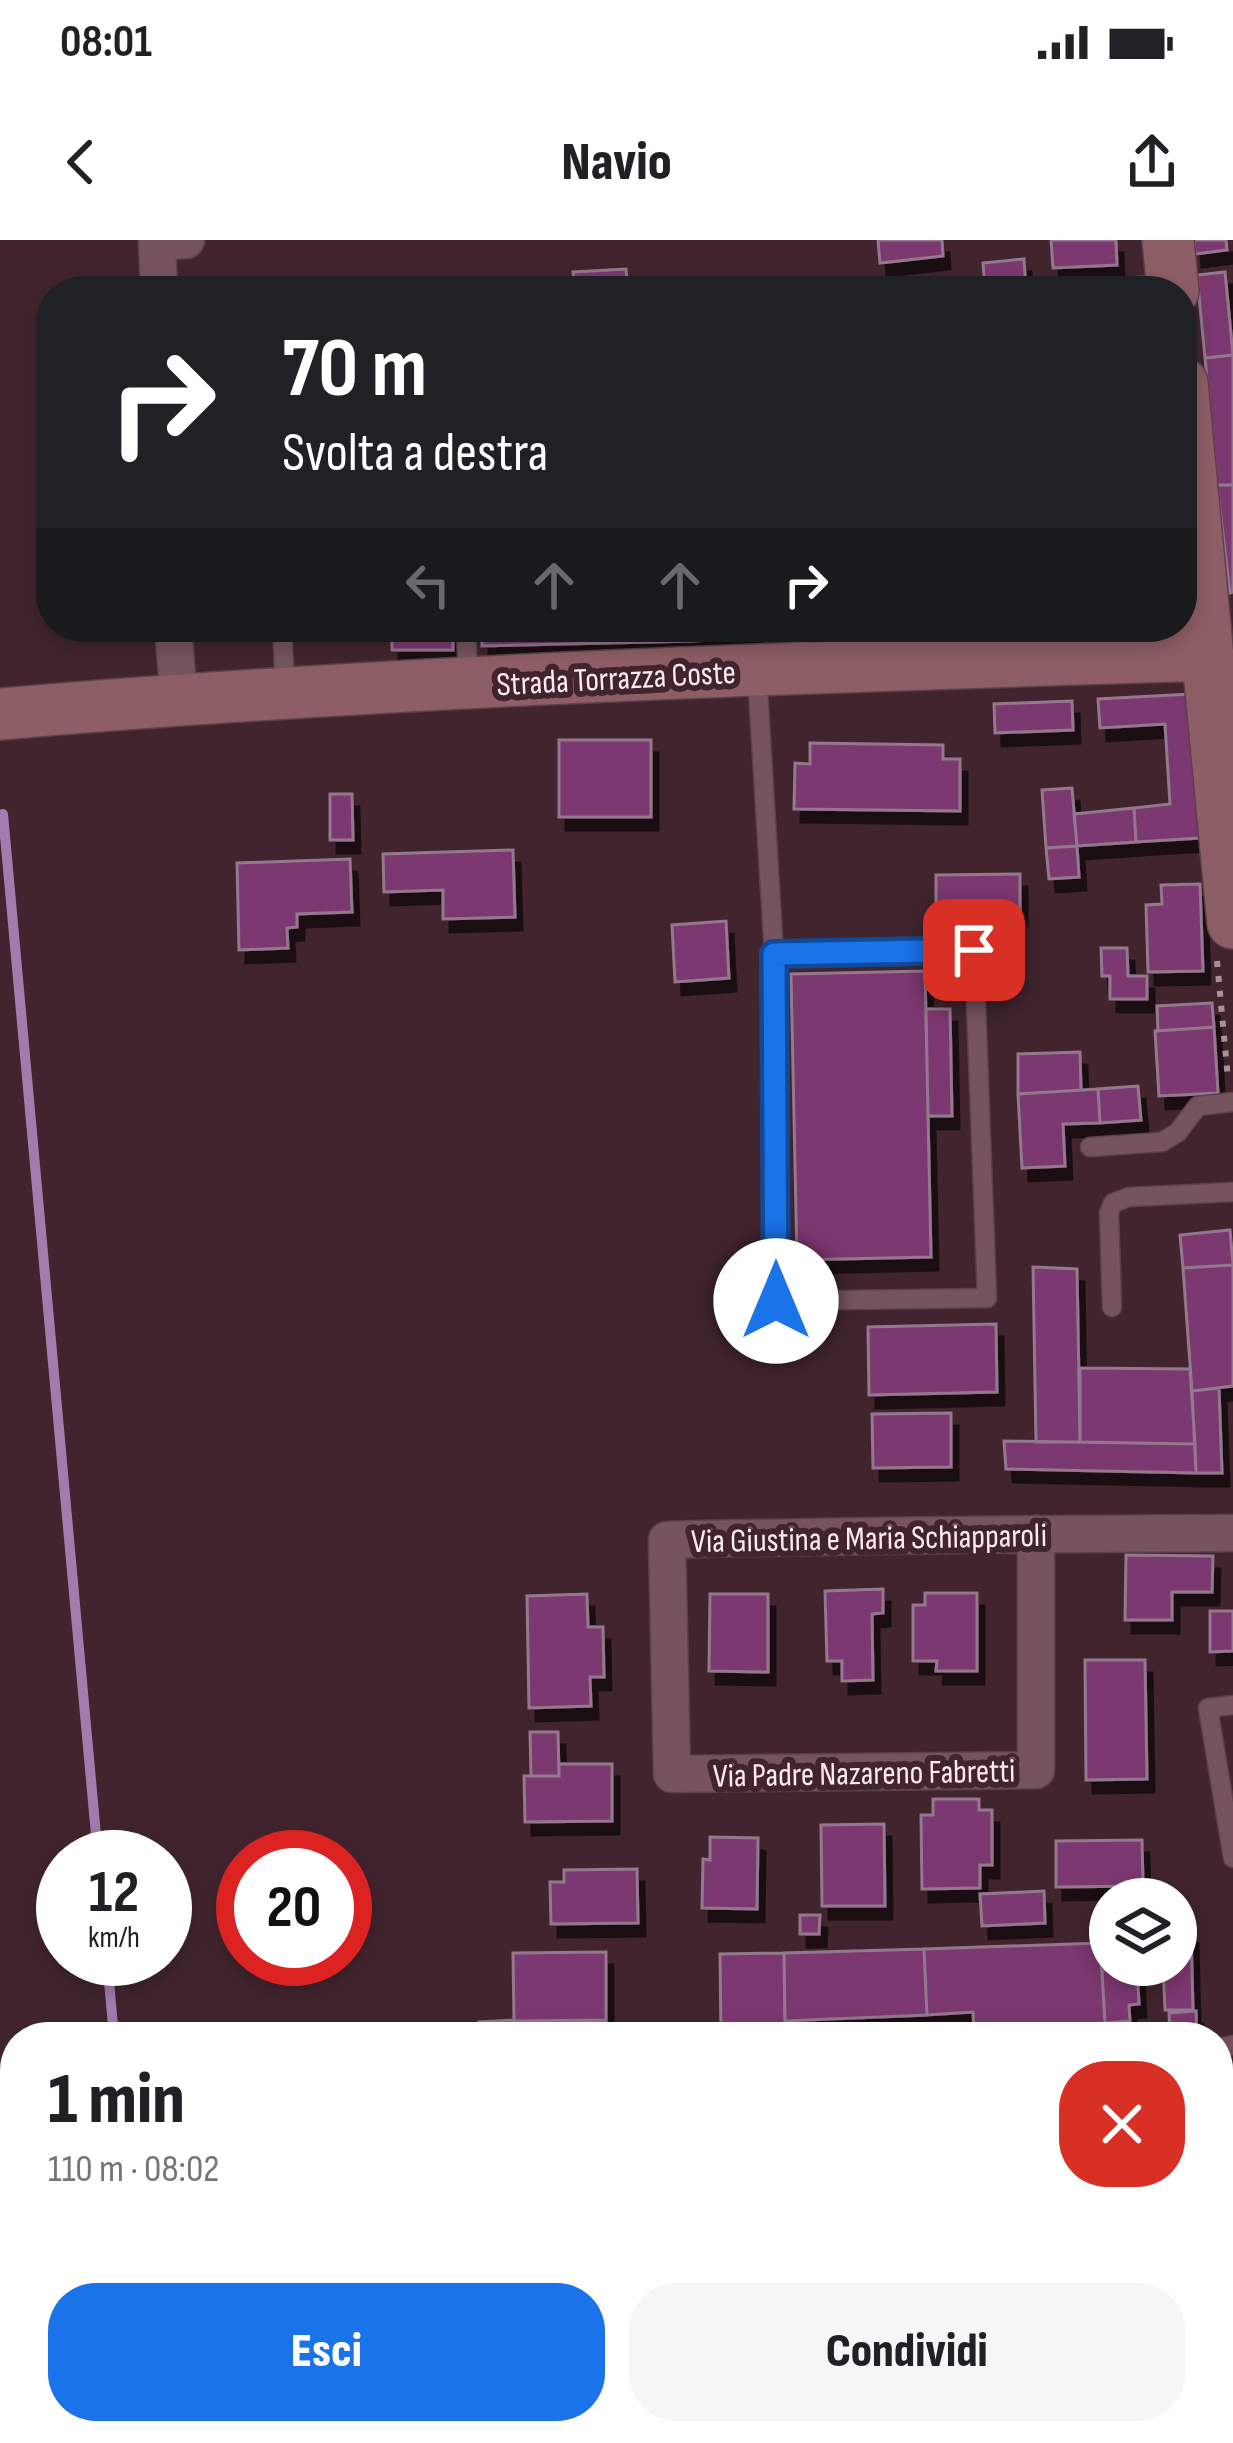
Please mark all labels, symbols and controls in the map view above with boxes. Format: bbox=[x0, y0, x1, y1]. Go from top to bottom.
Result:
text: 08:01 bbox=[60, 15, 152, 70]
icon: back bbox=[48, 129, 114, 195]
icon: share bbox=[1119, 129, 1185, 195]
text: Navio bbox=[561, 130, 672, 195]
text: 70 m bbox=[282, 319, 427, 420]
icon: right bbox=[84, 324, 240, 480]
text: Svolta a destra bbox=[282, 421, 548, 486]
icon: left bbox=[395, 552, 461, 618]
icon: ahead bbox=[521, 552, 587, 618]
icon: ahead bbox=[647, 552, 713, 618]
icon: right bbox=[773, 552, 839, 618]
street label: Strada Torrazza Coste bbox=[495, 653, 737, 705]
pin bbox=[923, 899, 1025, 1001]
icon: arrive bbox=[941, 917, 1007, 983]
position arrow bbox=[713, 1238, 839, 1364]
street label: Via Giustina e Maria Schiapparoli bbox=[691, 1516, 1047, 1562]
street label: Via Padre Nazareno Fabretti bbox=[713, 1751, 1016, 1797]
speed limit sign: 20 bbox=[216, 1830, 372, 1986]
text: 12 bbox=[89, 1857, 139, 1929]
map controls bbox=[1089, 1878, 1197, 1986]
button: layers bbox=[1089, 1878, 1197, 1986]
text: km/h bbox=[88, 1920, 140, 1956]
text: 1 min bbox=[48, 2057, 185, 2144]
button: close bbox=[1059, 2061, 1185, 2187]
text: 110 m · 08:02 bbox=[48, 2146, 219, 2193]
button: Esci bbox=[48, 2283, 605, 2421]
button: Condividi bbox=[629, 2283, 1185, 2421]

